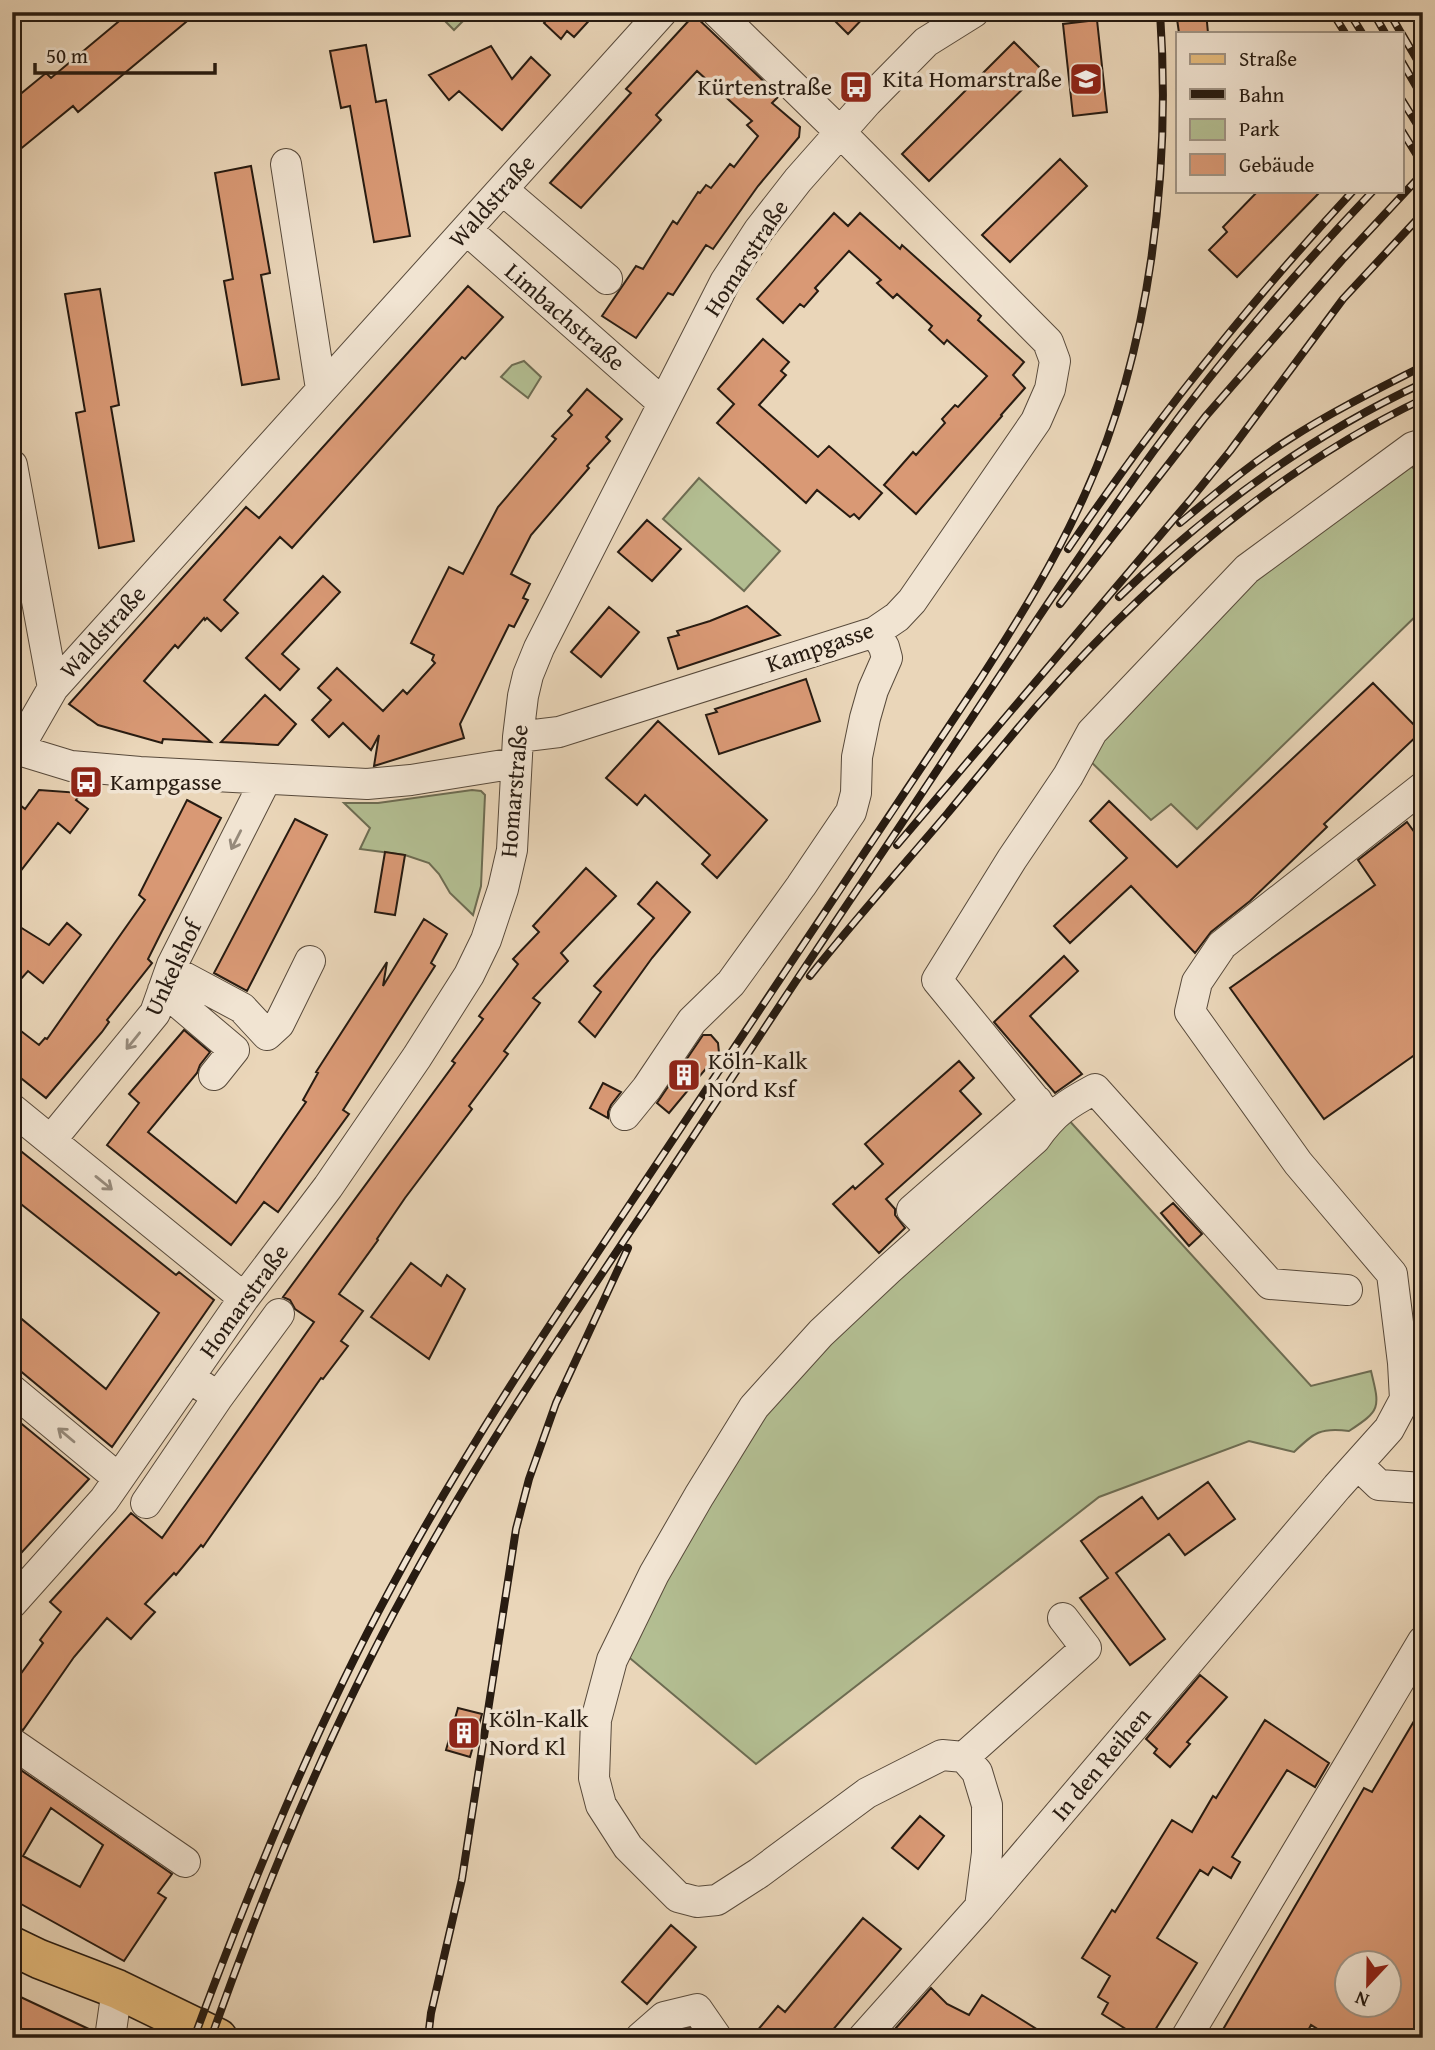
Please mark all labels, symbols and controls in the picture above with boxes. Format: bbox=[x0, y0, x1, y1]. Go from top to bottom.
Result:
scale bar bbox=[35, 32, 215, 76]
legend bbox=[1176, 32, 1404, 192]
text: 50 m bbox=[46, 40, 88, 71]
text: Straße bbox=[1239, 43, 1297, 74]
school or university icon: Kita Homarstraße bbox=[1067, 60, 1105, 98]
place label: Kita Homarstraße bbox=[883, 61, 1062, 96]
bus stop icon: Kürtenstraße bbox=[837, 68, 875, 106]
place label: Kürtenstraße bbox=[697, 69, 832, 104]
text: Bahn bbox=[1239, 79, 1285, 110]
text: Park bbox=[1239, 113, 1280, 144]
street label: Waldstraße bbox=[440, 146, 543, 255]
text: Gebäude bbox=[1239, 149, 1315, 180]
street label: Homarstraße bbox=[695, 192, 797, 323]
street label: Limbachstraße bbox=[497, 254, 633, 379]
street label: Waldstraße bbox=[51, 577, 154, 686]
street label: Kampgasse bbox=[761, 612, 878, 681]
street label: Homarstraße bbox=[490, 723, 537, 859]
bus stop icon: Kampgasse bbox=[67, 763, 105, 801]
place label: Kampgasse bbox=[110, 764, 222, 799]
one-way arrow bbox=[228, 829, 242, 849]
street label: Unkelshof bbox=[135, 912, 211, 1021]
one-way arrow bbox=[125, 1032, 140, 1050]
place label: Köln-Kalk Nord Ksf bbox=[708, 1043, 808, 1106]
building icon: Köln-Kalk Nord Ksf bbox=[665, 1056, 703, 1094]
one-way arrow bbox=[94, 1175, 112, 1191]
street label: Homarstraße bbox=[190, 1236, 297, 1365]
one-way arrow bbox=[57, 1427, 75, 1443]
street label: In den Reihen bbox=[1043, 1699, 1159, 1828]
place label: Köln-Kalk Nord Kl bbox=[489, 1701, 589, 1764]
building icon: Köln-Kalk Nord Kl bbox=[445, 1714, 483, 1752]
north arrow bbox=[1334, 1948, 1404, 2018]
text: N bbox=[1350, 1984, 1373, 2015]

